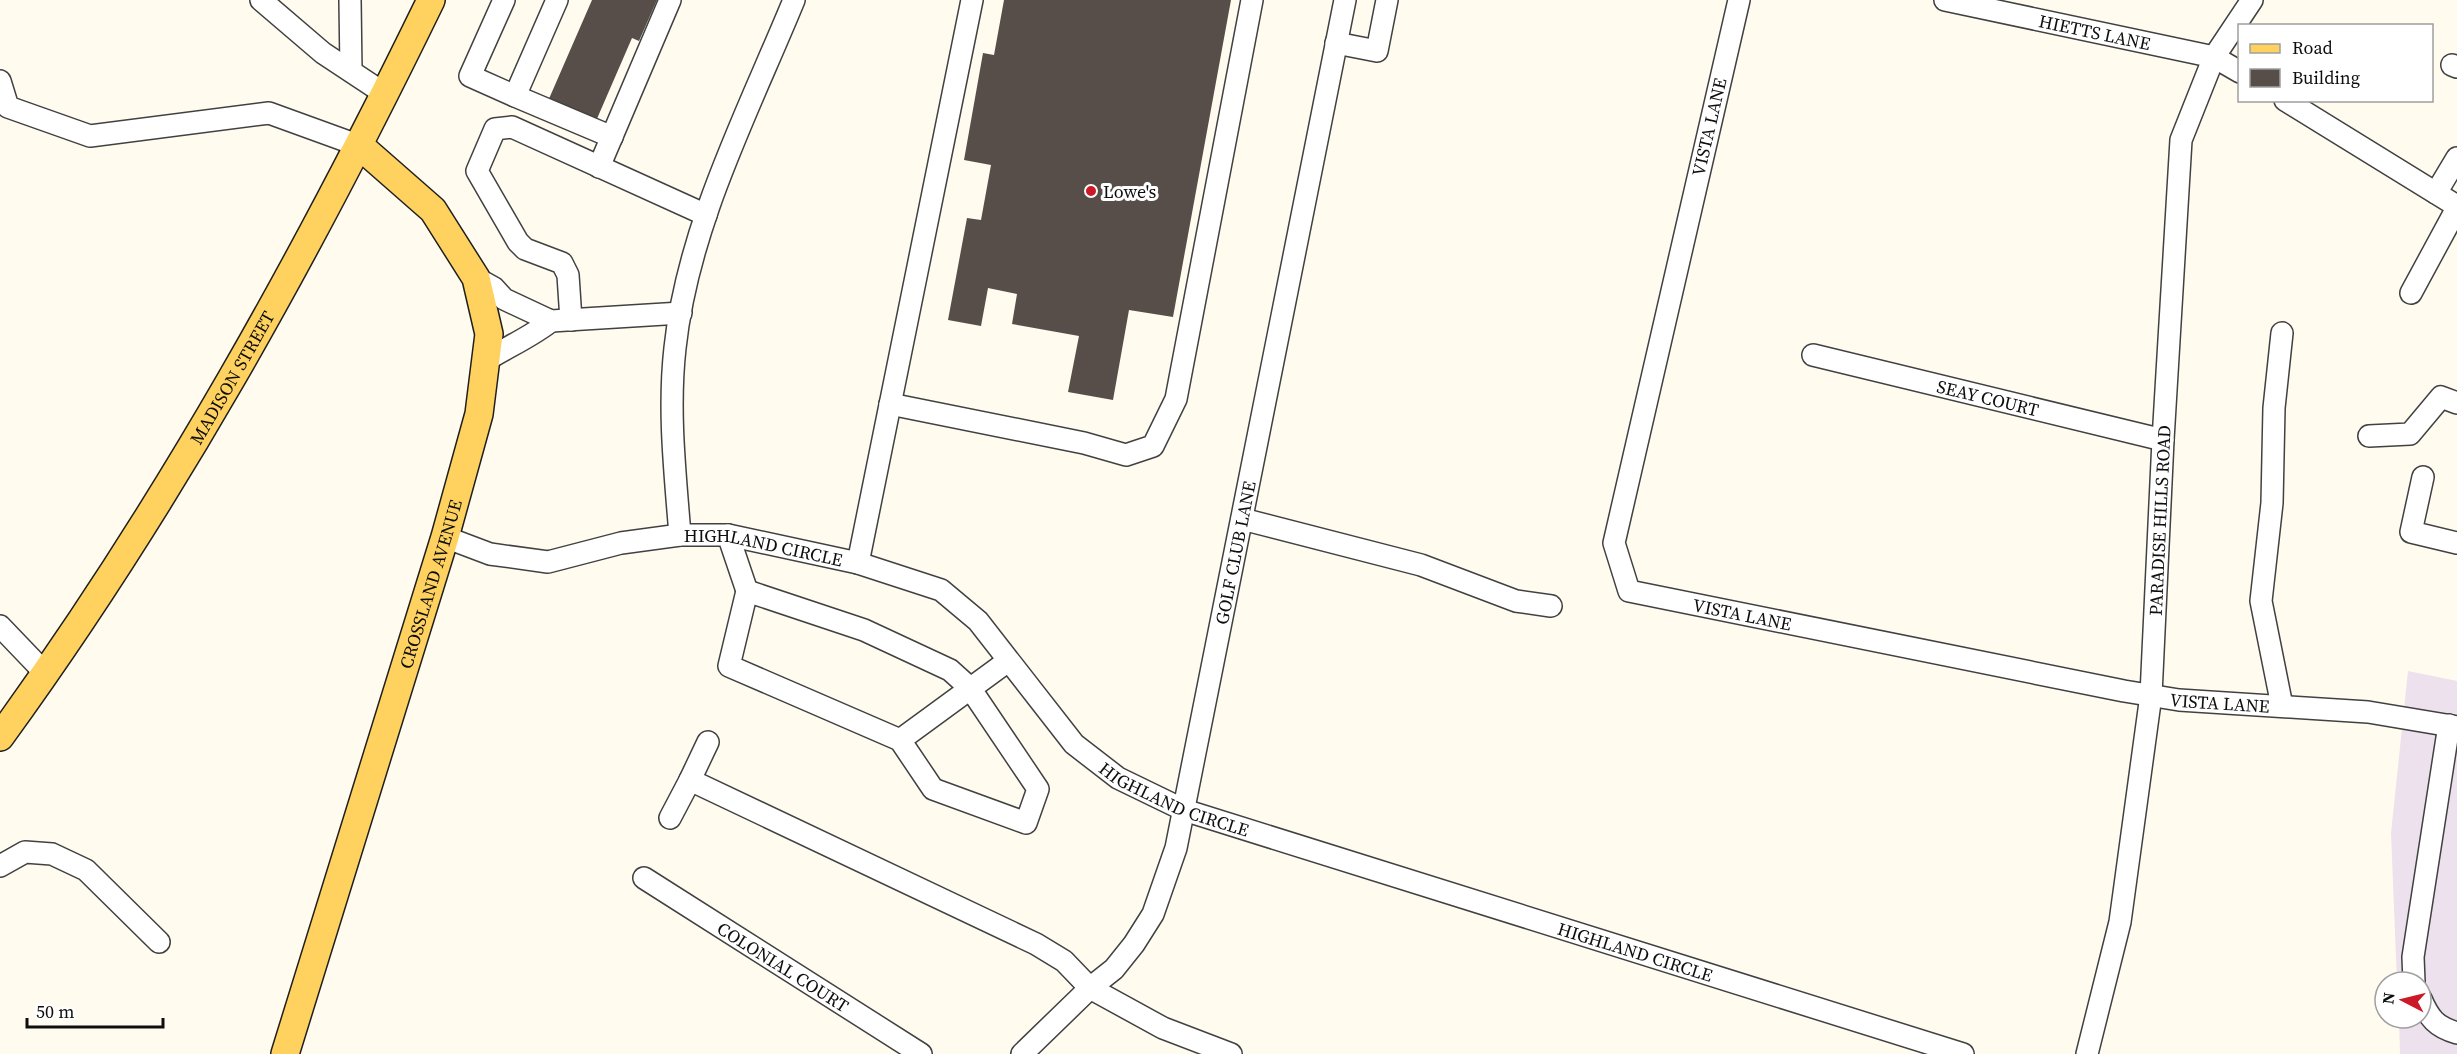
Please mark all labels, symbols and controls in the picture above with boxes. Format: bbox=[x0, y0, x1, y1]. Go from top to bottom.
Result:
street label: HIETTS LANE bbox=[2037, 8, 2153, 56]
legend bbox=[2238, 24, 2433, 102]
text: Road bbox=[2292, 35, 2333, 60]
text: Building bbox=[2292, 65, 2360, 90]
street label: VISTA LANE bbox=[1686, 75, 1732, 179]
place label: Lowe's bbox=[1103, 179, 1157, 204]
marker: Lowe's bbox=[1084, 184, 1098, 198]
street label: MADISON STREET bbox=[183, 306, 280, 449]
street label: SEAY COURT bbox=[1935, 373, 2041, 422]
street label: PARADISE HILLS ROAD bbox=[2142, 424, 2176, 616]
street label: GOLF CLUB LANE bbox=[1208, 479, 1261, 626]
street label: CROSSLAND AVENUE bbox=[393, 496, 467, 672]
street label: HIGHLAND CIRCLE bbox=[684, 523, 845, 572]
street label: VISTA LANE bbox=[1691, 592, 1794, 636]
street label: VISTA LANE bbox=[2168, 686, 2271, 718]
street label: HIGHLAND CIRCLE bbox=[1094, 756, 1252, 842]
street label: COLONIAL COURT bbox=[713, 915, 854, 1018]
street label: HIGHLAND CIRCLE bbox=[1555, 915, 1716, 987]
north arrow bbox=[2373, 970, 2433, 1030]
scale bar bbox=[27, 991, 164, 1029]
text: N bbox=[2376, 991, 2400, 1005]
text: 50 m bbox=[36, 999, 74, 1024]

